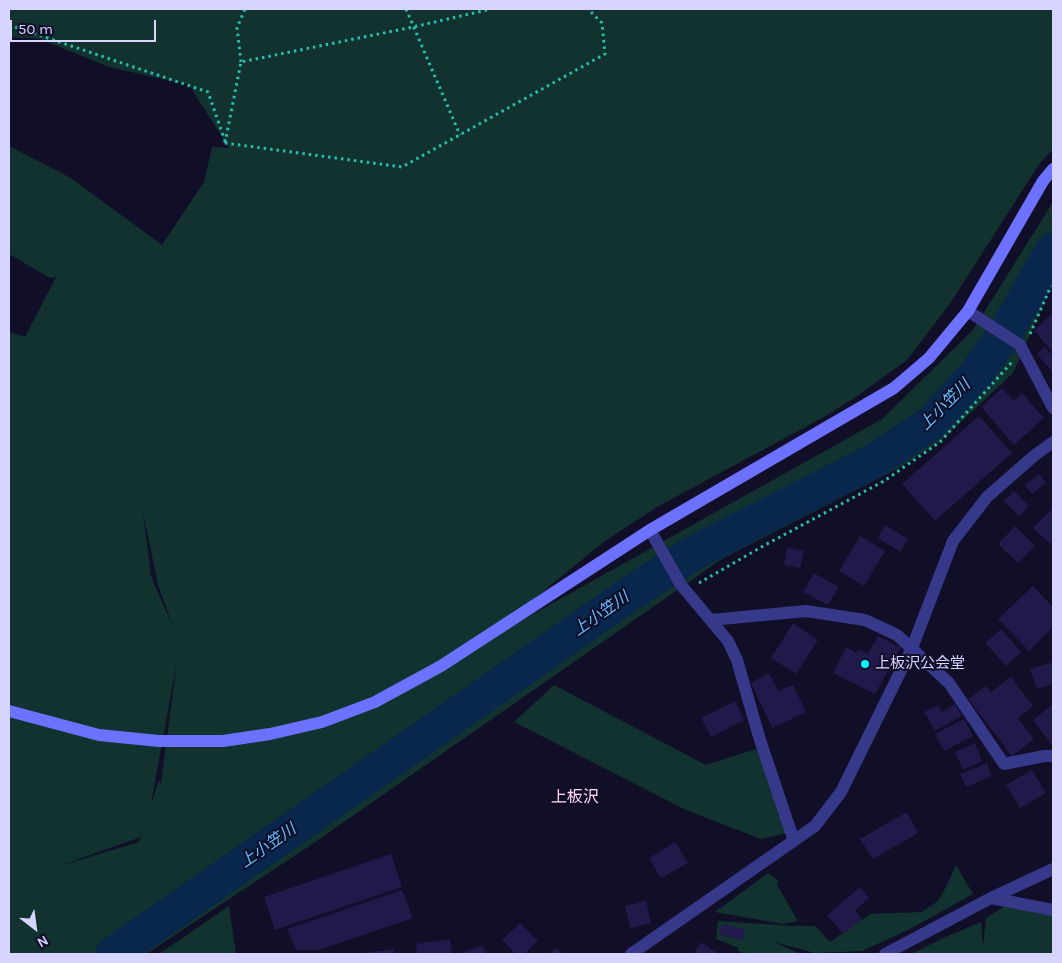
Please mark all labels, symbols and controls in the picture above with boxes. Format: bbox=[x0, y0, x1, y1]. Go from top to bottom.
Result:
scale bar bbox=[12, 10, 159, 42]
text: 50 m bbox=[18, 20, 53, 38]
water label: 上小笠川 bbox=[916, 376, 974, 434]
water label: 上小笠川 bbox=[569, 588, 633, 640]
place label: 上板沢公会堂 bbox=[875, 655, 965, 673]
marker: 上板沢公会堂 bbox=[859, 658, 871, 670]
district label: 上板沢 bbox=[551, 787, 599, 807]
water label: 上小笠川 bbox=[236, 820, 300, 872]
north arrow bbox=[10, 903, 60, 953]
text: N bbox=[34, 932, 51, 951]

